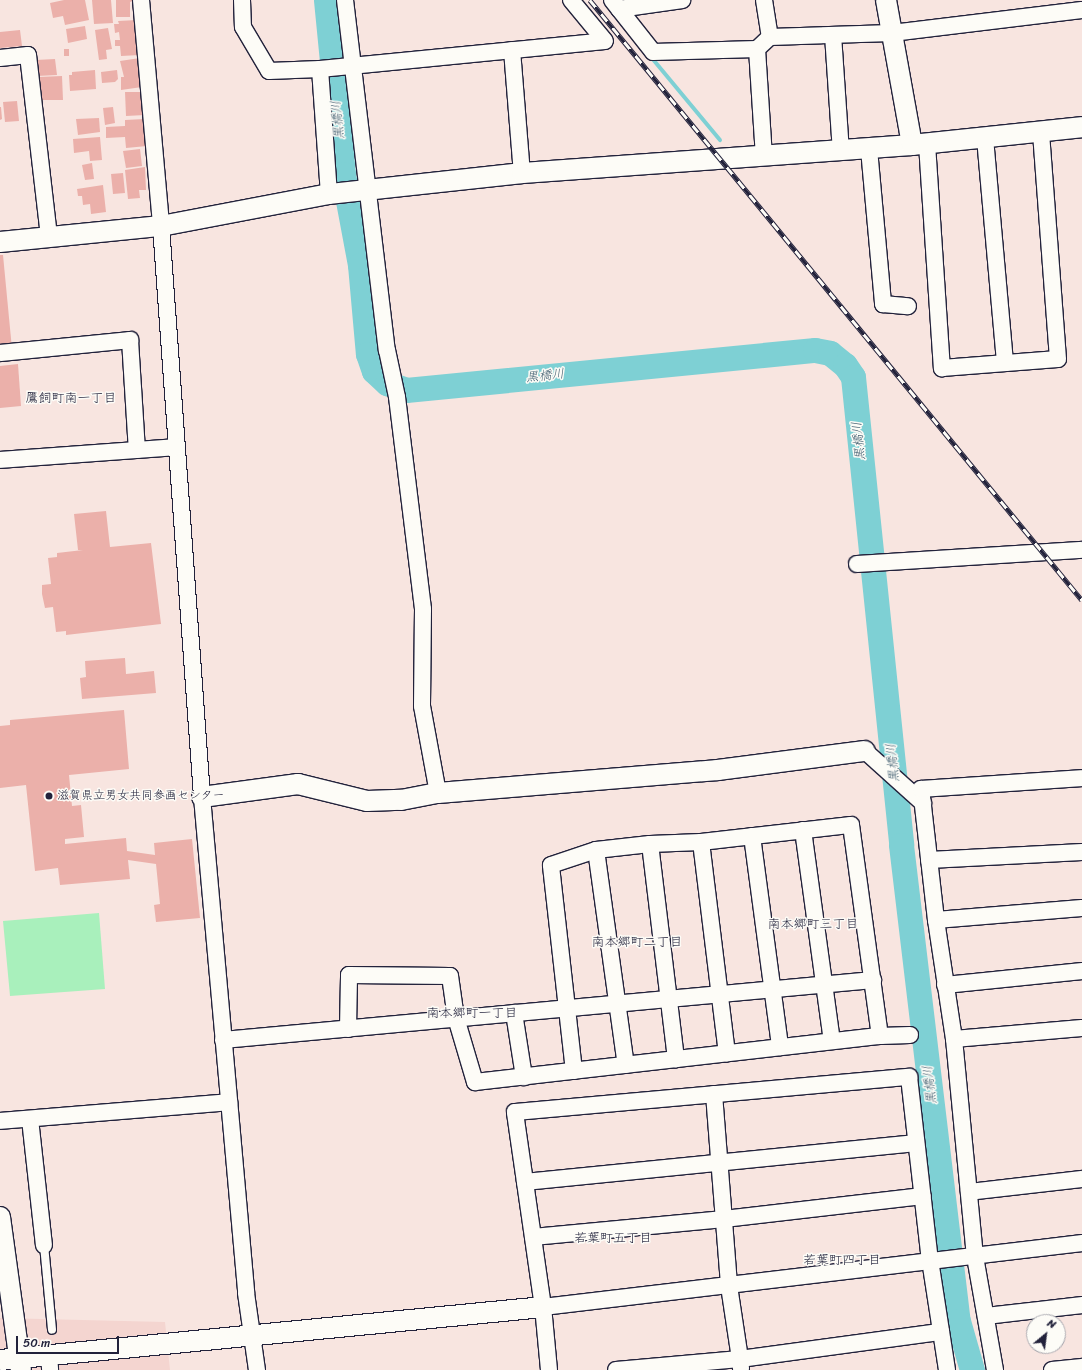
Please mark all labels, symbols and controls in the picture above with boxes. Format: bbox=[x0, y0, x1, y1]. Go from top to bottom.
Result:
water label: 黒橋川 bbox=[328, 100, 348, 140]
water label: 黒橋川 bbox=[525, 366, 565, 386]
district label: 鷹飼町南一丁目 bbox=[26, 390, 116, 406]
water label: 黒橋川 bbox=[849, 421, 869, 461]
water label: 黒橋川 bbox=[883, 743, 903, 783]
place label: 滋賀県立男女共同参画センター bbox=[57, 789, 225, 803]
marker: 滋賀県立男女共同参画センター bbox=[44, 791, 54, 801]
district label: 南本郷町三丁目 bbox=[768, 916, 858, 932]
district label: 南本郷町二丁目 bbox=[592, 934, 682, 950]
district label: 南本郷町一丁目 bbox=[427, 1005, 517, 1021]
water label: 黒橋川 bbox=[920, 1065, 940, 1105]
district label: 若葉町五丁目 bbox=[574, 1230, 652, 1246]
district label: 若葉町四丁目 bbox=[803, 1252, 881, 1268]
north arrow bbox=[1026, 1314, 1066, 1354]
text: N bbox=[1044, 1314, 1060, 1334]
scale bar bbox=[18, 1328, 121, 1354]
text: 50 m bbox=[23, 1332, 50, 1354]

